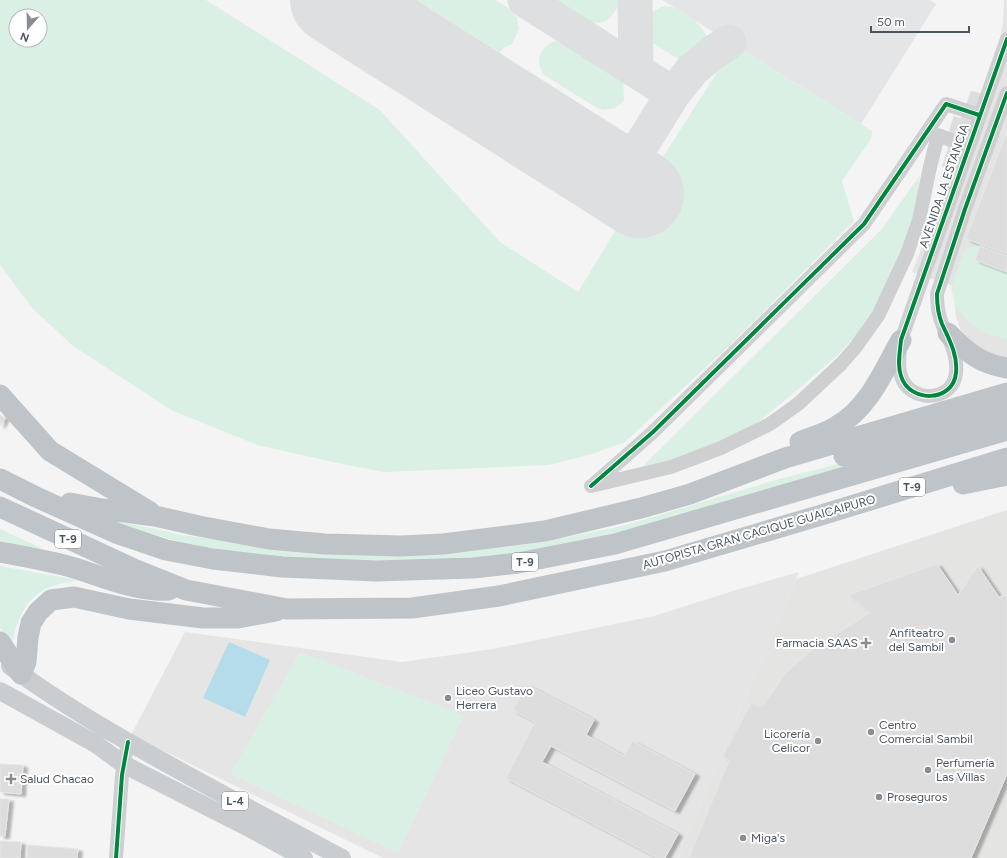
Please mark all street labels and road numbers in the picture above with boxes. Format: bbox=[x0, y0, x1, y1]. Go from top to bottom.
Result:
street label: AVENIDA LA ESTANCIA bbox=[916, 122, 972, 250]
road number: T-9 bbox=[899, 478, 925, 496]
street label: AUTOPISTA GRAN CACIQUE GUAICAIPURO bbox=[641, 492, 877, 572]
road number: T-9 bbox=[55, 530, 81, 548]
road number: T-9 bbox=[512, 553, 538, 571]
road number: L-4 bbox=[222, 792, 248, 810]

